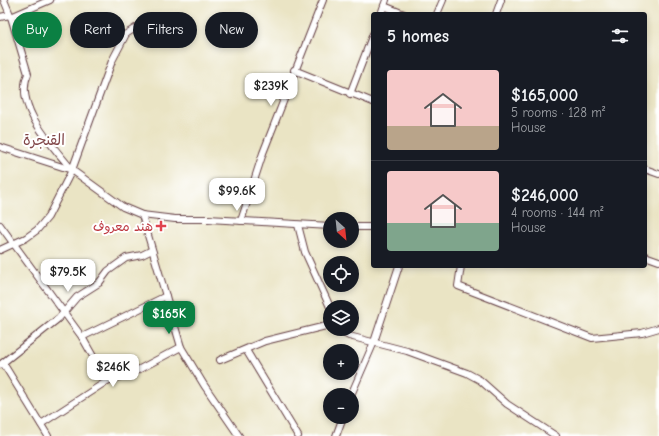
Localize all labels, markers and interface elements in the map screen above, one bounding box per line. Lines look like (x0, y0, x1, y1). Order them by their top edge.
chip: Buy (12, 12, 62, 48)
chip: Rent (70, 12, 125, 48)
chip: Filters (133, 12, 197, 48)
chip: New (205, 12, 258, 48)
icon: filters (609, 25, 631, 47)
text: 5 homes (387, 27, 449, 46)
pin: $239K (243, 73, 299, 107)
text: $239K (254, 78, 288, 93)
icon: home (419, 86, 467, 134)
text: $165,000 (511, 86, 578, 105)
text: 5 rooms · 128 m² (511, 105, 605, 120)
text: House (511, 120, 546, 135)
district label: القنجرة (23, 131, 65, 149)
pin: $99.6K (204, 178, 270, 212)
text: $99.6K (218, 183, 256, 198)
text: $246,000 (511, 186, 578, 205)
icon: home (419, 187, 467, 235)
text: 4 rooms · 144 m² (511, 205, 604, 220)
north arrow (323, 212, 359, 248)
map controls (323, 212, 359, 424)
place label: هند معروف (93, 219, 153, 235)
text: House (511, 220, 546, 235)
marker: هند معروف (156, 221, 166, 231)
button: locate (323, 256, 359, 292)
pin: $79.5K (35, 259, 101, 293)
text: $79.5K (50, 264, 86, 279)
button: layers (323, 300, 359, 336)
pin: $165K (141, 301, 197, 335)
text: $165K (152, 306, 186, 321)
button: + (323, 344, 359, 380)
pin: $246K (85, 354, 141, 388)
text: $246K (96, 359, 130, 374)
button: − (323, 388, 359, 424)

